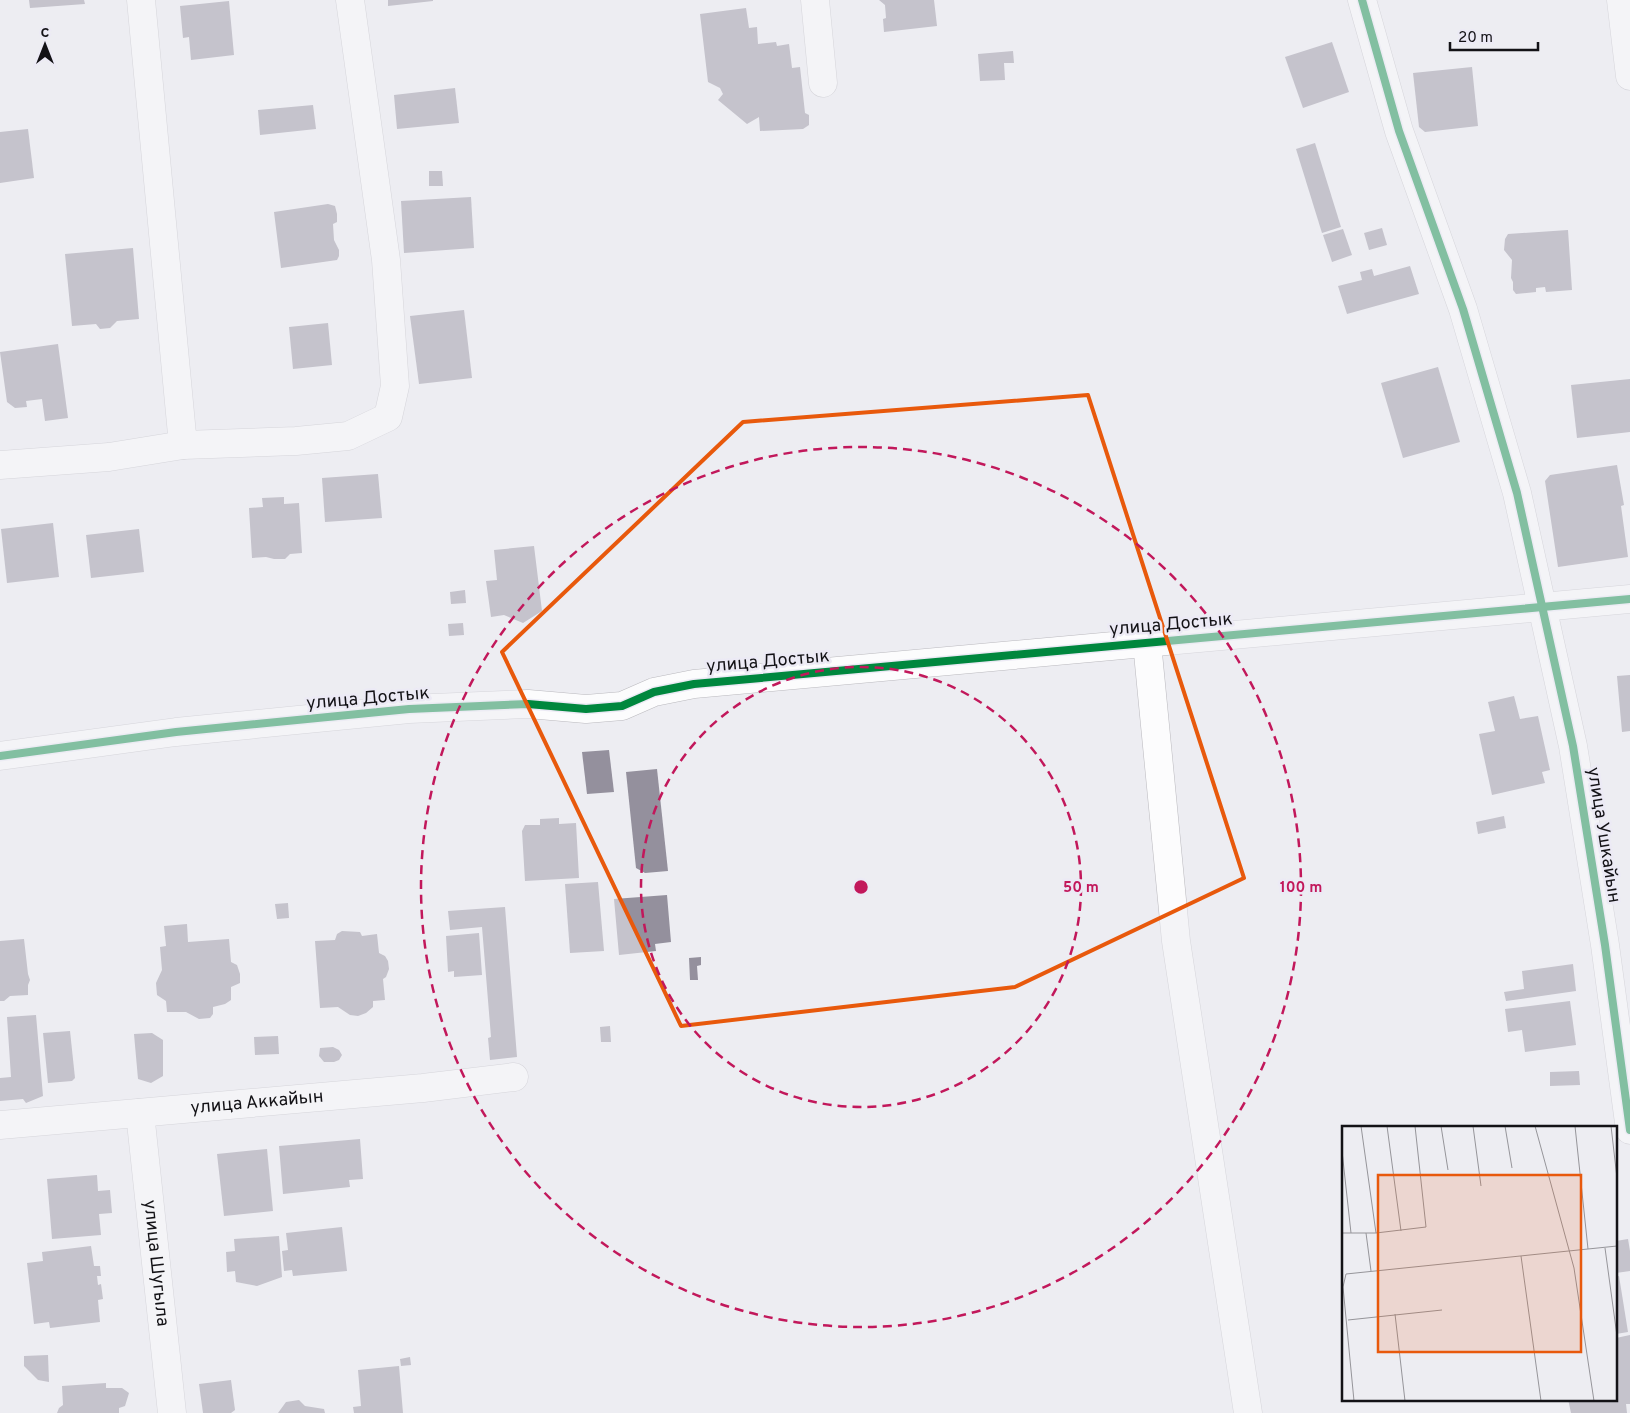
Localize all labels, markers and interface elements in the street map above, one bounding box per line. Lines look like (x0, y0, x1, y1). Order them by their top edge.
north arrow (20, 20, 70, 70)
scale bar (1450, 20, 1538, 52)
text: С (41, 25, 50, 42)
text: 20 m (1458, 29, 1493, 48)
street label: улица Достык (1108, 608, 1234, 642)
street label: улица Достык (705, 645, 831, 679)
street label: улица Достык (305, 682, 431, 716)
street label: улица Ушкайын (1581, 765, 1625, 905)
centre of rings (852, 878, 870, 896)
text: 50 m (1063, 879, 1099, 898)
text: 100 m (1280, 879, 1322, 898)
street label: улица Аккайын (190, 1085, 324, 1120)
inset map (1342, 1126, 1618, 1400)
street label: улица Шугыла (138, 1199, 174, 1328)

